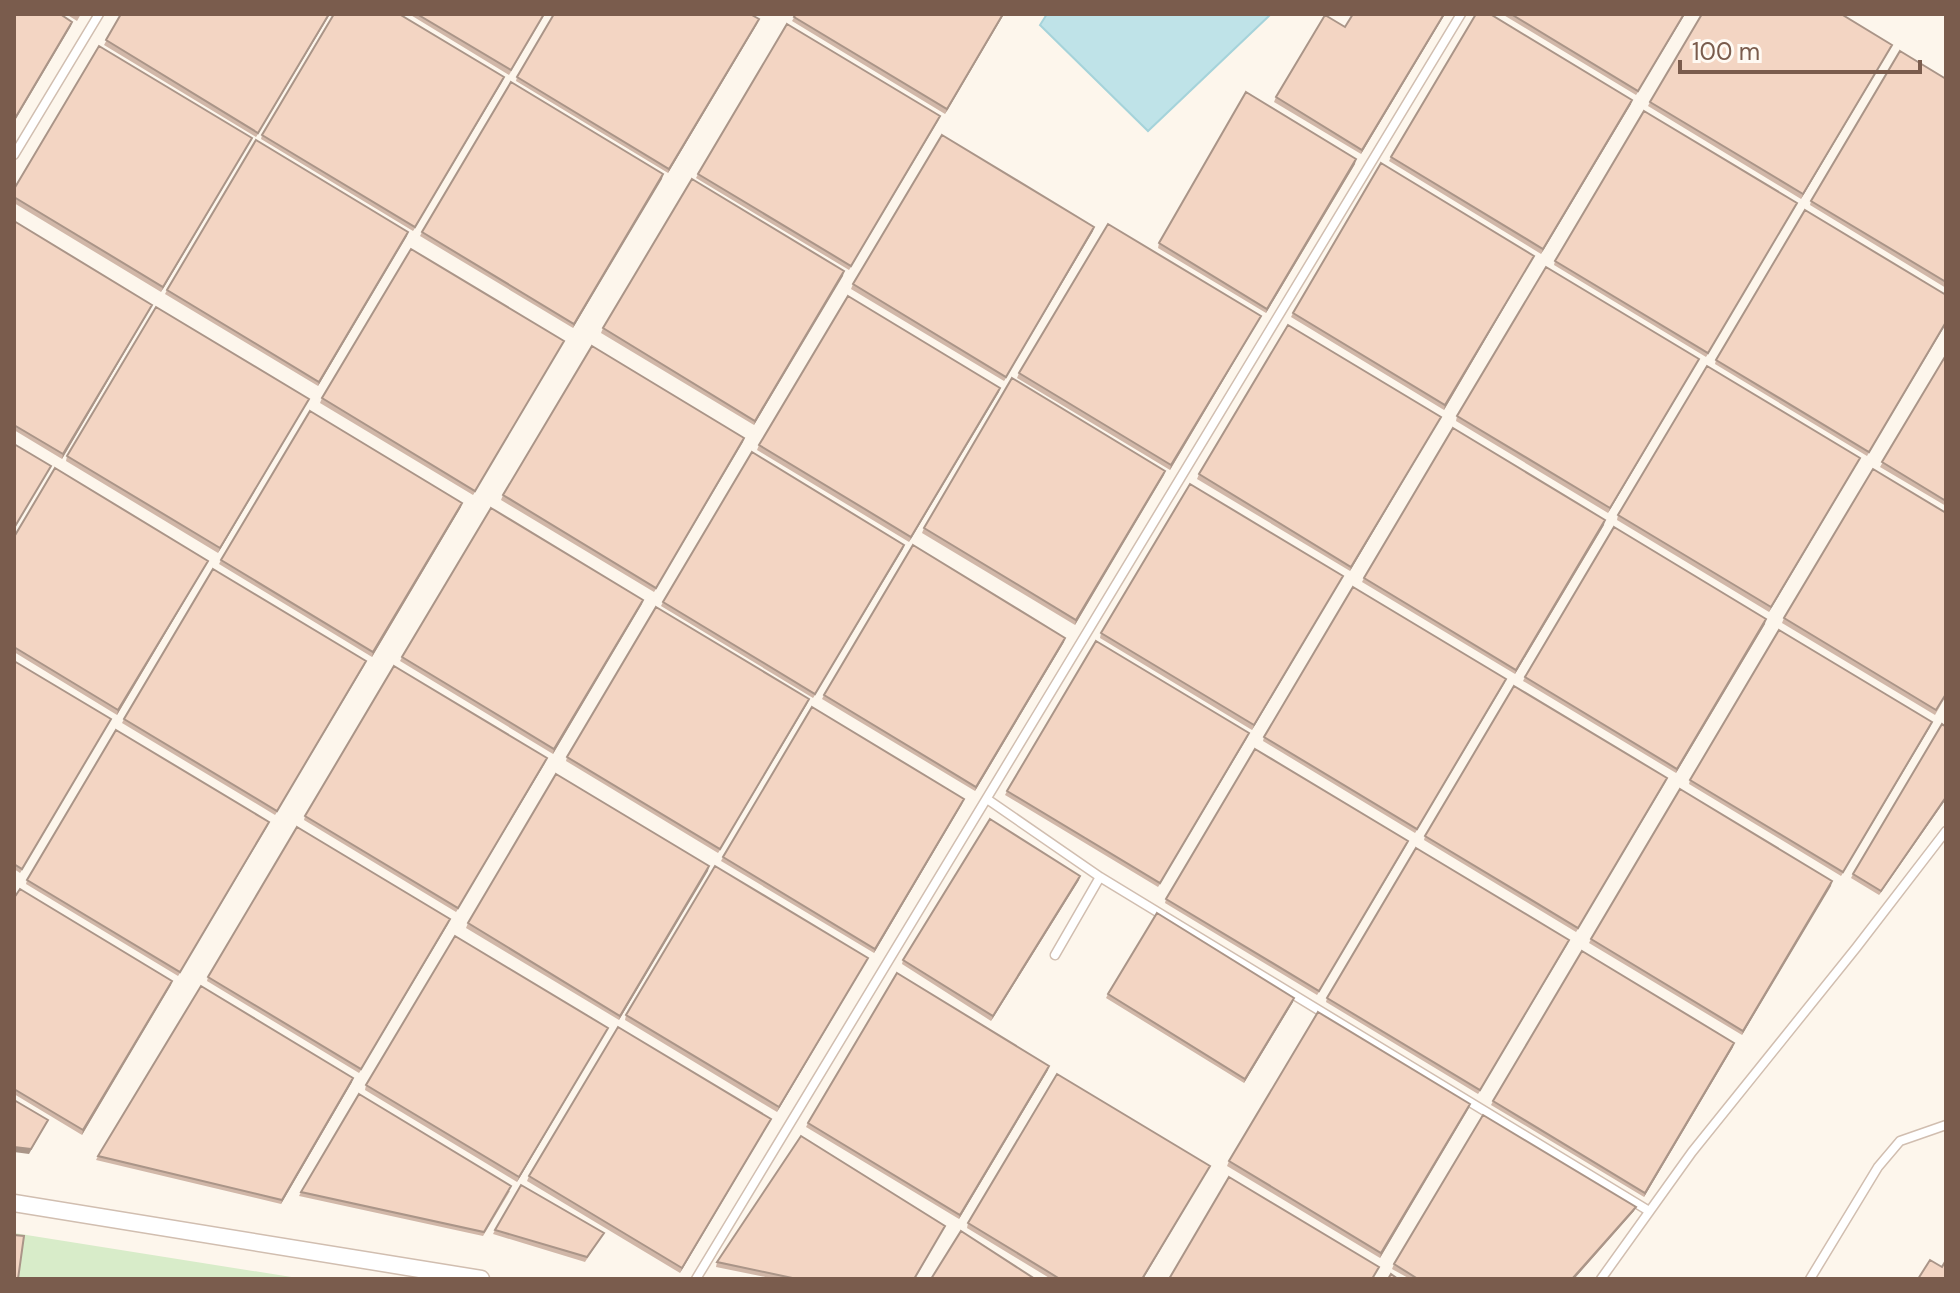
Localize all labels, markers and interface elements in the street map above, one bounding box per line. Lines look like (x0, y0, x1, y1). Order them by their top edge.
scale bar (1680, 24, 1920, 74)
text: 100 m (1692, 36, 1760, 67)

